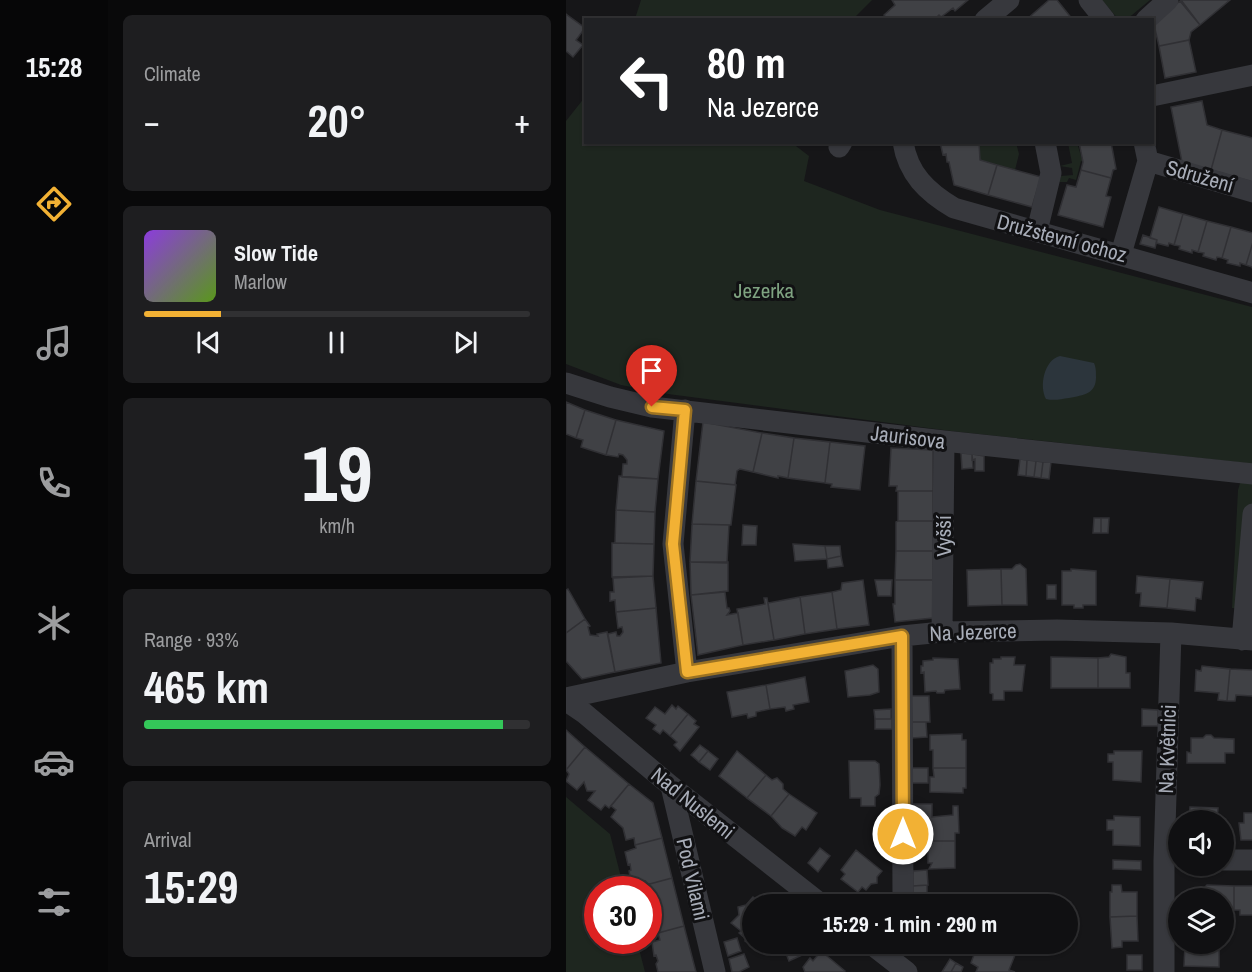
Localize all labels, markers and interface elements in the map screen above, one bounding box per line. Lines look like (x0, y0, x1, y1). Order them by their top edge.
text: 80 m (707, 35, 786, 91)
icon: left (608, 42, 686, 120)
text: 15:28 (26, 49, 82, 85)
text: Climate (144, 60, 201, 87)
text: Na Jezerce (707, 89, 819, 125)
text: 20° (307, 90, 367, 151)
text: − (144, 99, 160, 143)
text: + (514, 99, 530, 143)
street label: Sdružení (1163, 153, 1237, 199)
icon: directions (33, 183, 75, 225)
street label: Družstevní ochoz (994, 207, 1130, 269)
text: Slow Tide (234, 238, 318, 268)
text: Marlow (234, 268, 287, 295)
park label: Jezerka (734, 276, 795, 305)
icon: music (33, 322, 75, 364)
icon: previous (192, 326, 225, 359)
icon: pause (320, 326, 353, 359)
icon: next (449, 326, 482, 359)
pin (626, 345, 677, 407)
icon: arrive (635, 354, 668, 387)
street label: Jaurisova (869, 418, 947, 456)
text: 19 (301, 420, 373, 525)
icon: phone (33, 462, 75, 504)
text: km/h (319, 512, 355, 539)
street label: Vyšší (929, 515, 958, 557)
icon: climate (33, 602, 75, 644)
street label: Na Jezerce (929, 616, 1017, 648)
text: Range · 93% (144, 626, 239, 653)
text: 465 km (144, 656, 269, 717)
street label: Na Květnici (1151, 704, 1183, 794)
icon: car (33, 741, 75, 783)
street label: Nad Nuslemi (645, 760, 741, 846)
position arrow (871, 802, 935, 866)
map controls (1168, 810, 1234, 954)
button: sound (1168, 810, 1234, 876)
text: Arrival (144, 826, 191, 853)
street label: Pod Vilami (669, 835, 717, 923)
text: 15:29 (144, 856, 238, 917)
speed limit sign: 30 (584, 876, 662, 954)
icon: filters (33, 881, 75, 923)
button: layers (1168, 888, 1234, 954)
text: 15:29 · 1 min · 290 m (823, 909, 997, 939)

